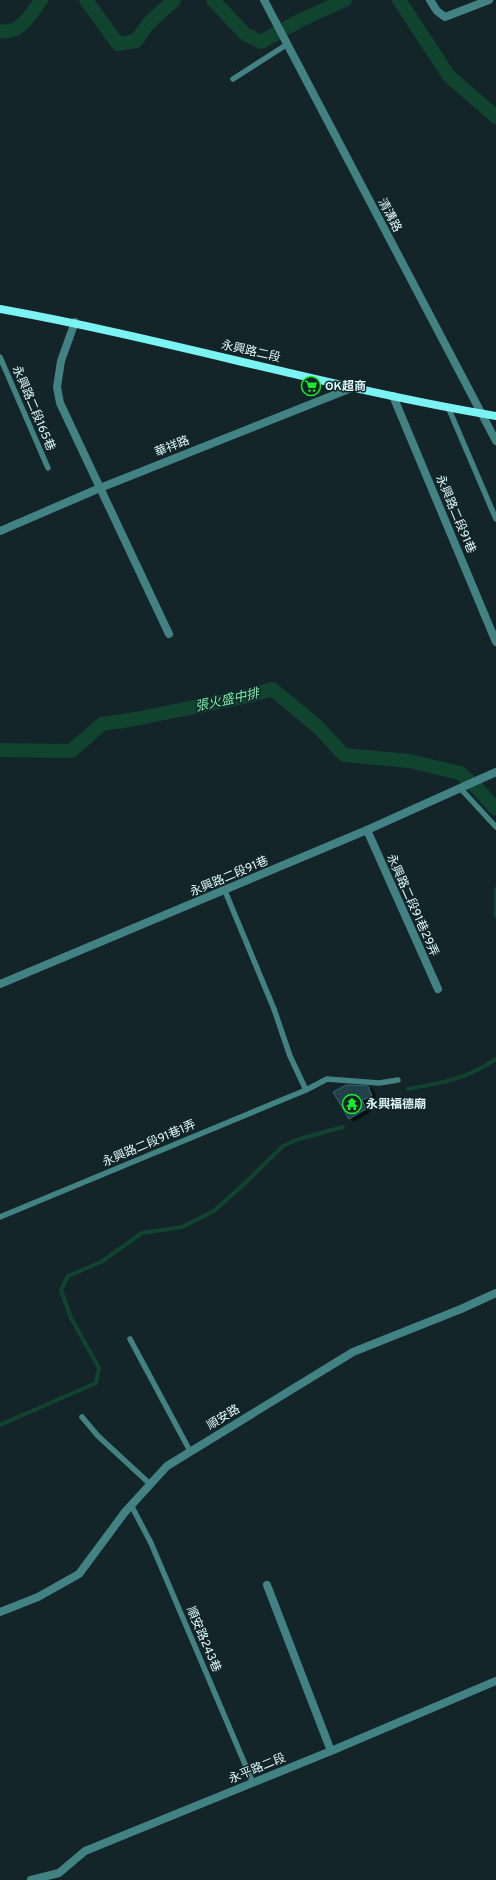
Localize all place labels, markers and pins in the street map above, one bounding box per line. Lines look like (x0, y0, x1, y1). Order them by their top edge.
supermarket icon: OK超商 (300, 375, 322, 397)
place label: OK超商 (325, 379, 366, 395)
temple icon: 永興福德廟 (341, 1093, 363, 1115)
place label: 永興福德廟 (366, 1097, 426, 1113)

